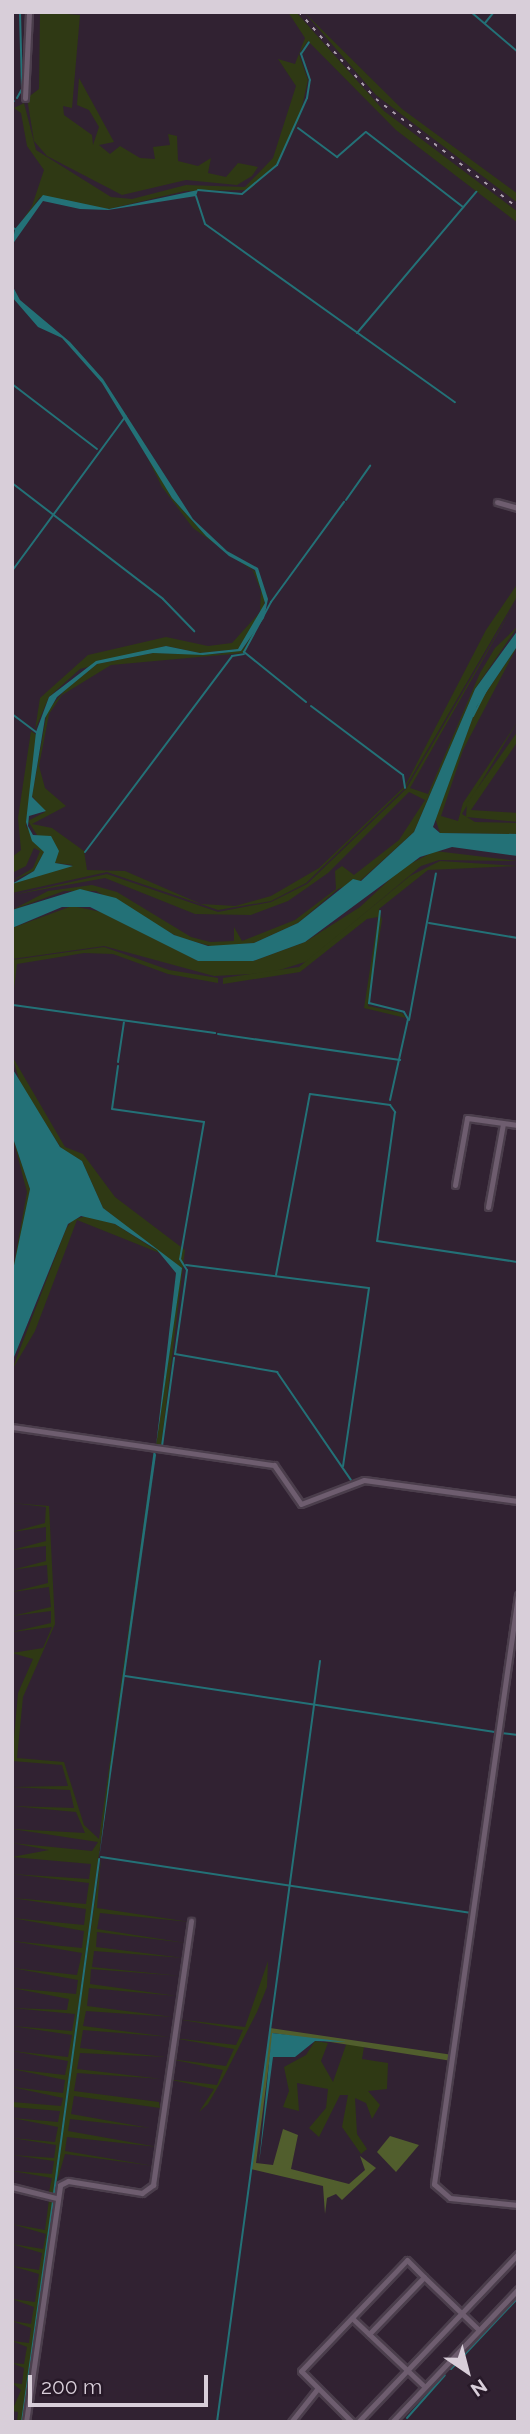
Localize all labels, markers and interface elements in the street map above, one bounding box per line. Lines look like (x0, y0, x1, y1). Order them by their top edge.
north arrow (432, 2336, 502, 2406)
scale bar (32, 2360, 212, 2404)
text: 200 m (41, 2374, 102, 2399)
text: N (467, 2375, 491, 2401)

